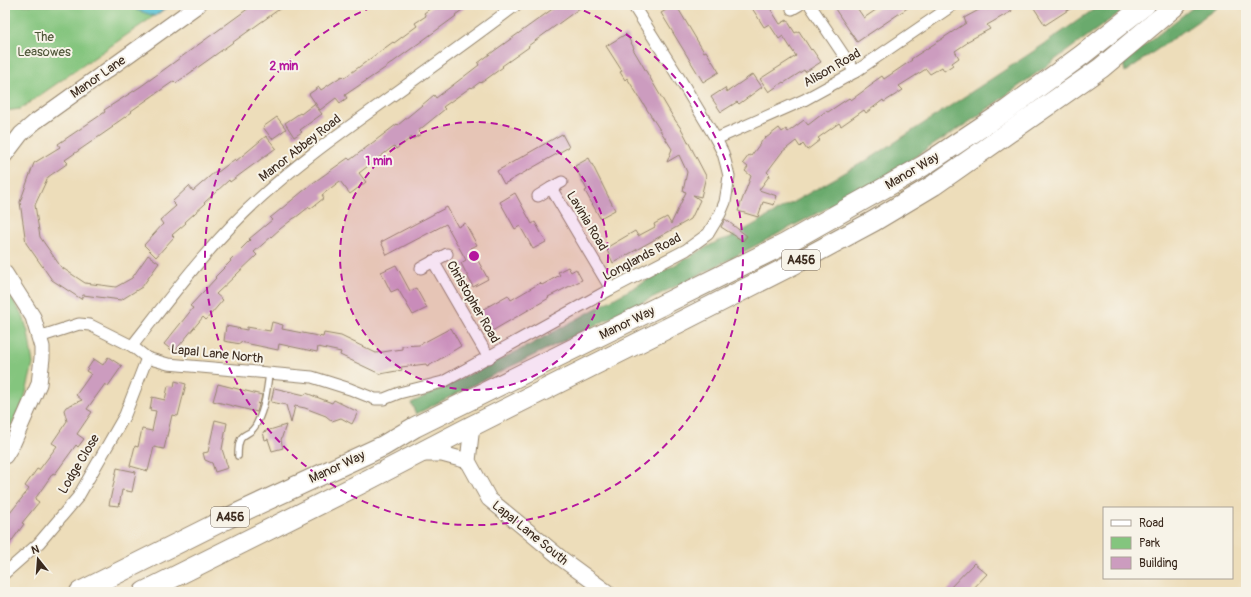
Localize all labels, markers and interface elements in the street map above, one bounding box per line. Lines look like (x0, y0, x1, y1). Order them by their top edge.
park label: The Leasowes (17, 29, 71, 60)
street label: Alison Road (800, 45, 864, 91)
street label: Manor Lane (67, 52, 129, 102)
text: 2 min (270, 59, 299, 74)
street label: Manor Abbey Road (256, 111, 344, 185)
street label: Manor Way (882, 149, 942, 193)
text: 1 min (366, 154, 393, 169)
street label: Lavinia Road (563, 188, 611, 254)
street label: Longlands Road (600, 230, 684, 284)
centre of rings (467, 249, 481, 263)
road number: A456 (782, 250, 820, 270)
street label: Christopher Road (443, 258, 503, 346)
street label: Manor Way (597, 303, 658, 343)
street label: Lapal Lane North (170, 341, 264, 367)
street label: Lodge Close (55, 431, 103, 497)
street label: Manor Way (307, 447, 368, 487)
street label: Lapal Lane South (489, 497, 571, 569)
road number: A456 (211, 507, 249, 527)
legend (1103, 507, 1233, 579)
text: Road (1139, 516, 1164, 531)
text: Park (1139, 536, 1160, 551)
north arrow (18, 539, 58, 579)
text: N (30, 542, 41, 557)
text: Building (1139, 556, 1178, 571)

